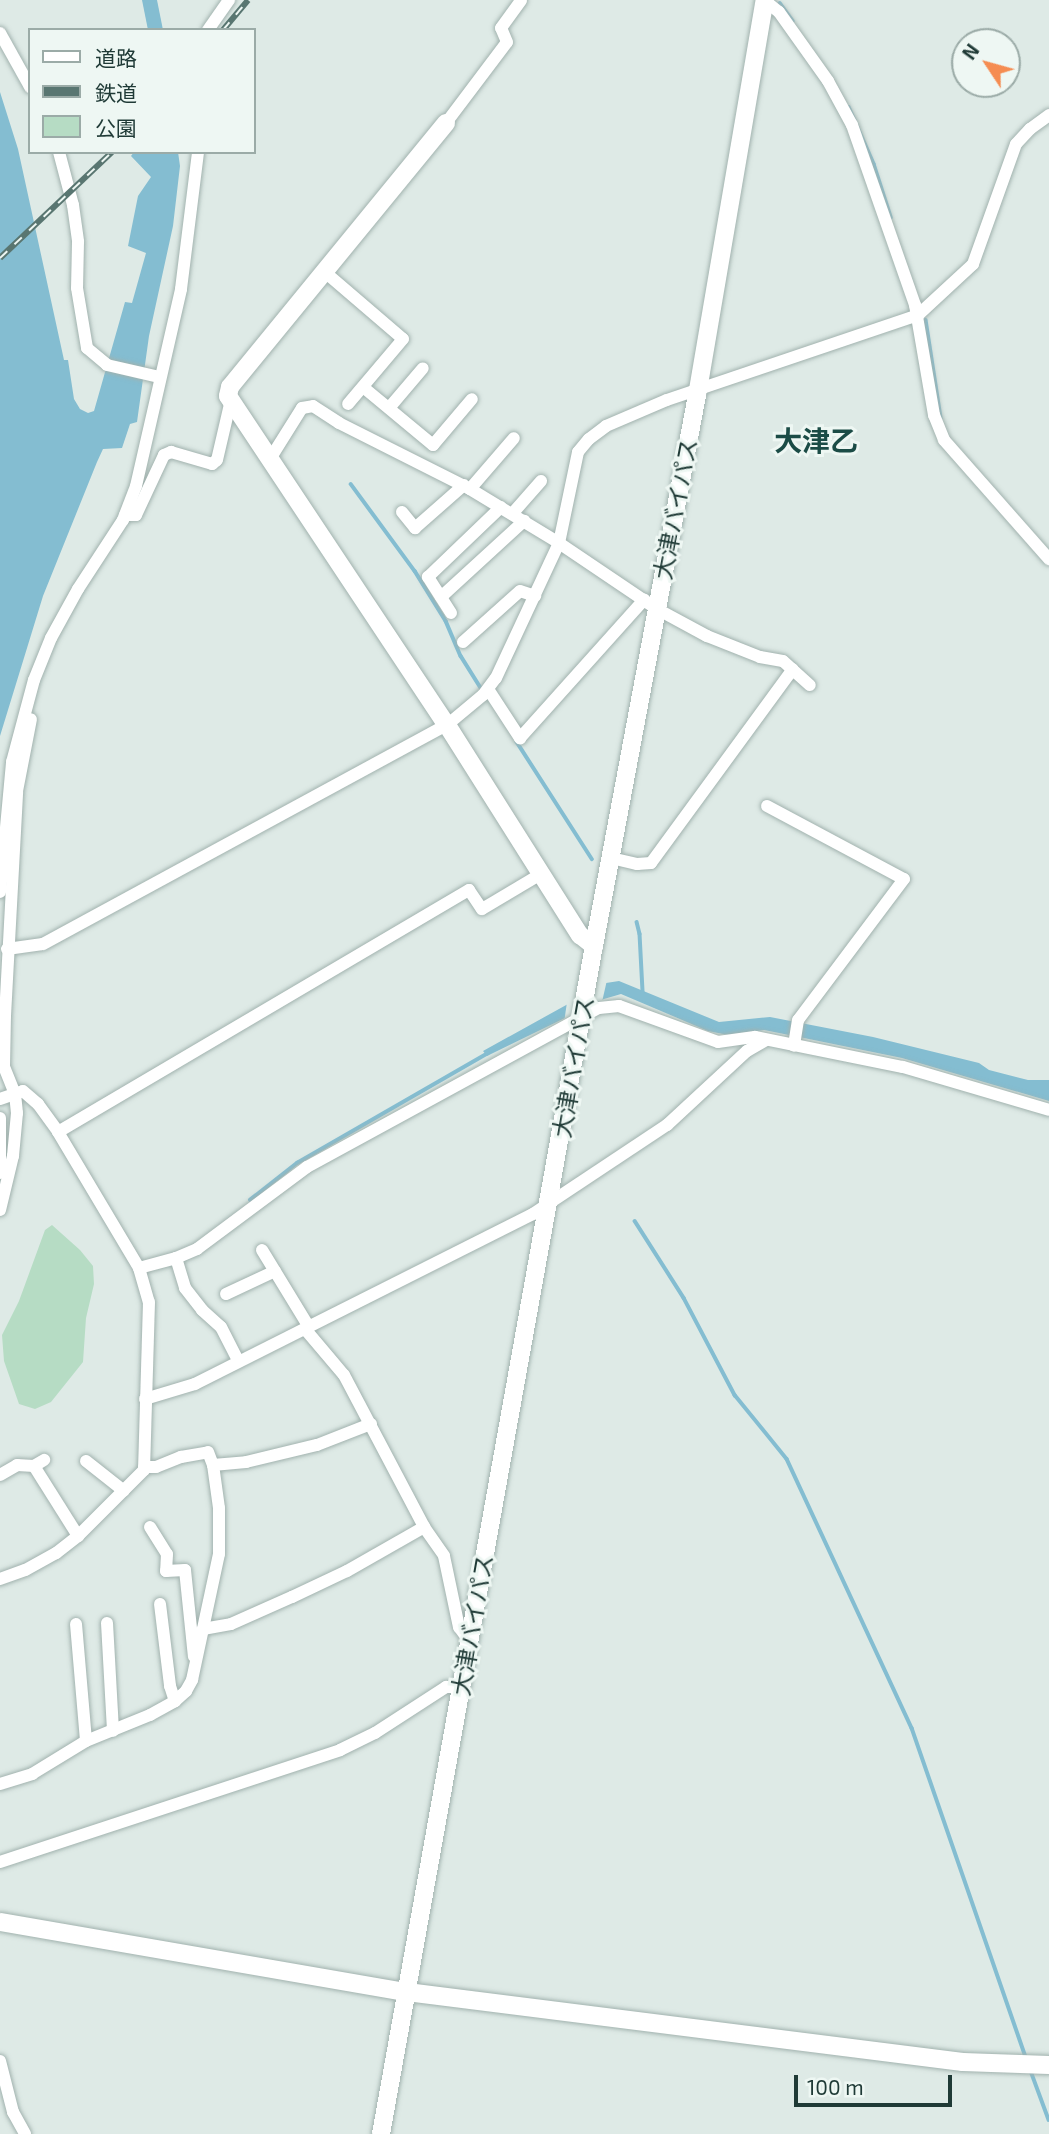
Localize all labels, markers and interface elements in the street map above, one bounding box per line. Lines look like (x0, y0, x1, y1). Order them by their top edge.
legend (28, 28, 256, 154)
north arrow (951, 28, 1021, 98)
text: N (957, 39, 984, 64)
text: 道路 (95, 45, 137, 70)
text: 鉄道 (95, 80, 137, 105)
text: 公園 (95, 115, 137, 140)
district label: 大津乙 (774, 423, 858, 457)
street label: 大津バイパス (647, 436, 703, 582)
street label: 大津バイパス (546, 994, 600, 1140)
street label: 大津バイパス (445, 1552, 499, 1698)
scale bar (797, 2060, 954, 2104)
text: 100 m (807, 2074, 864, 2099)

